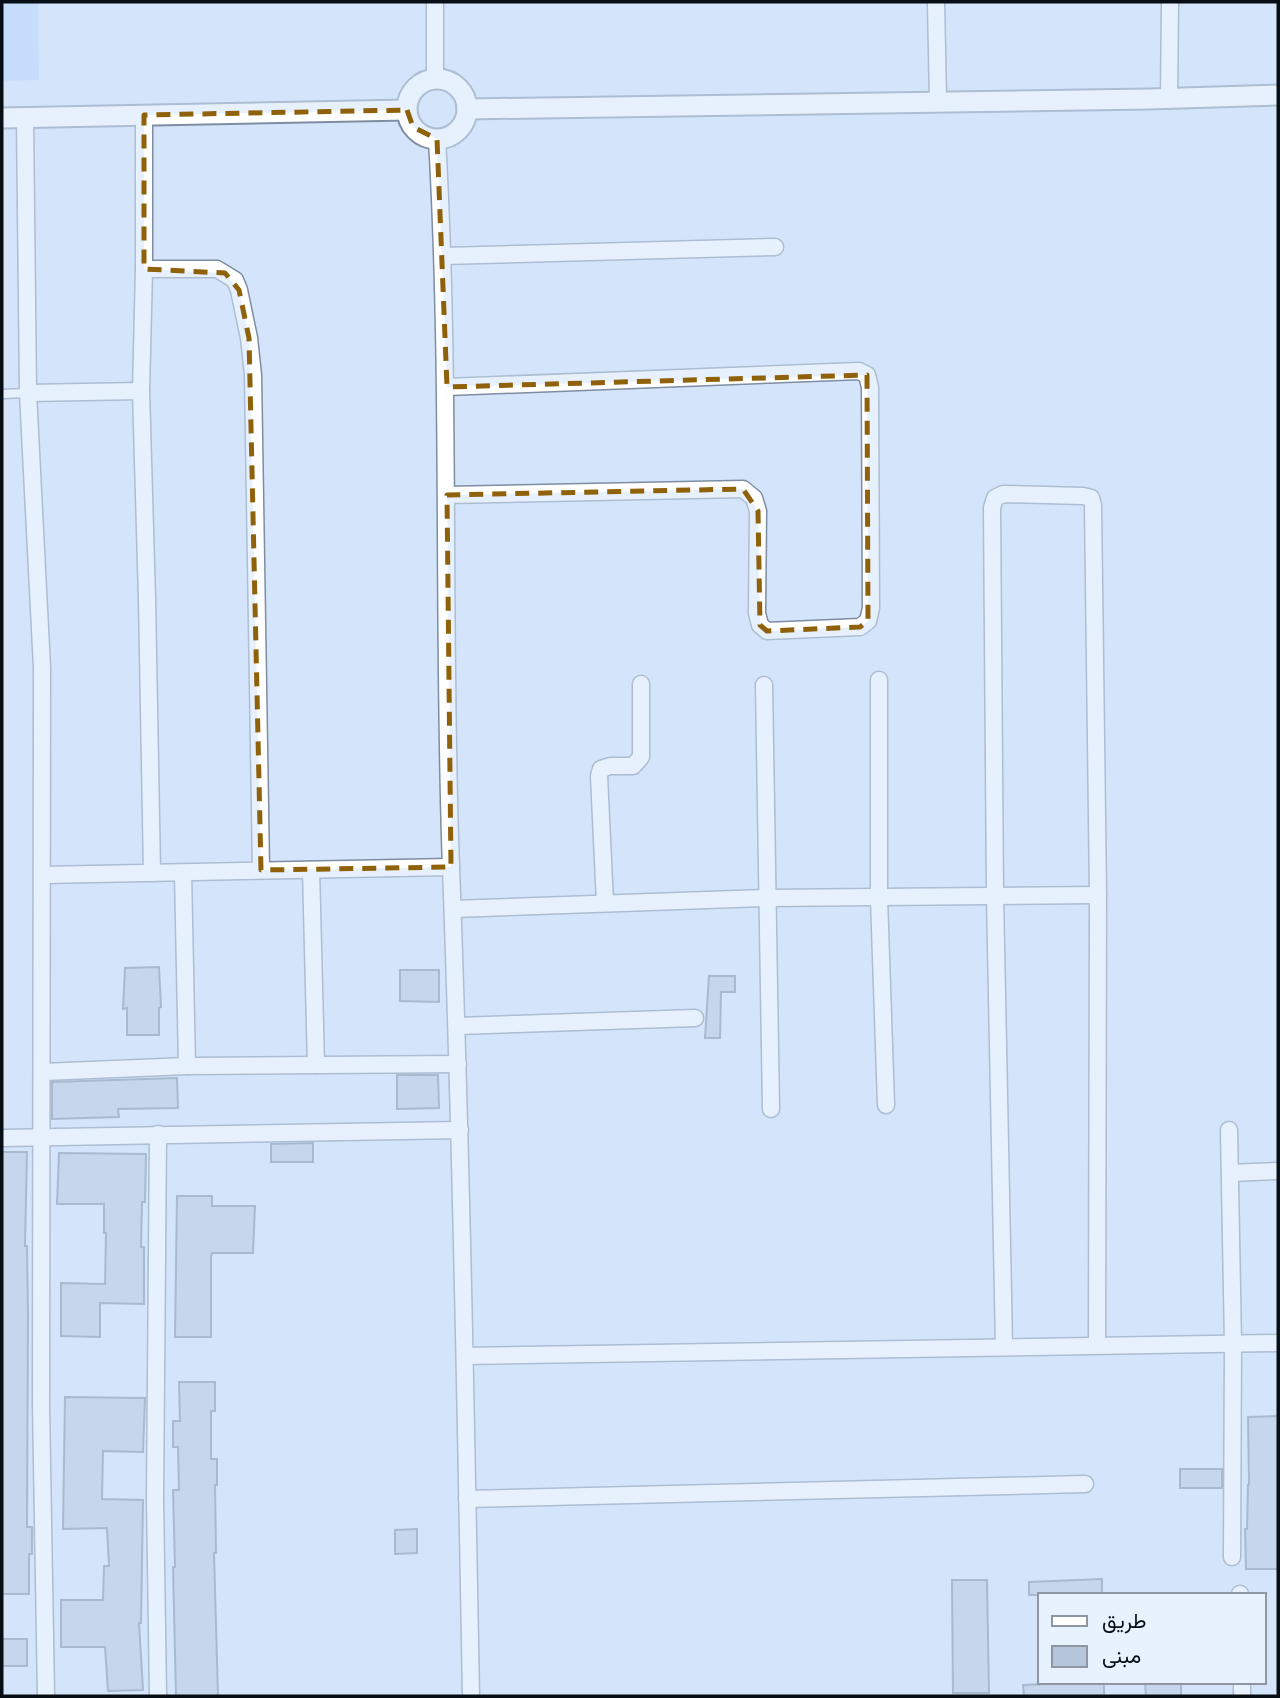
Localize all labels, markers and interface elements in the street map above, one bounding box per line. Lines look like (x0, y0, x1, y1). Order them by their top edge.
legend (1038, 1593, 1266, 1684)
text: طريق (1102, 1608, 1147, 1634)
text: مبنى (1102, 1643, 1141, 1668)

